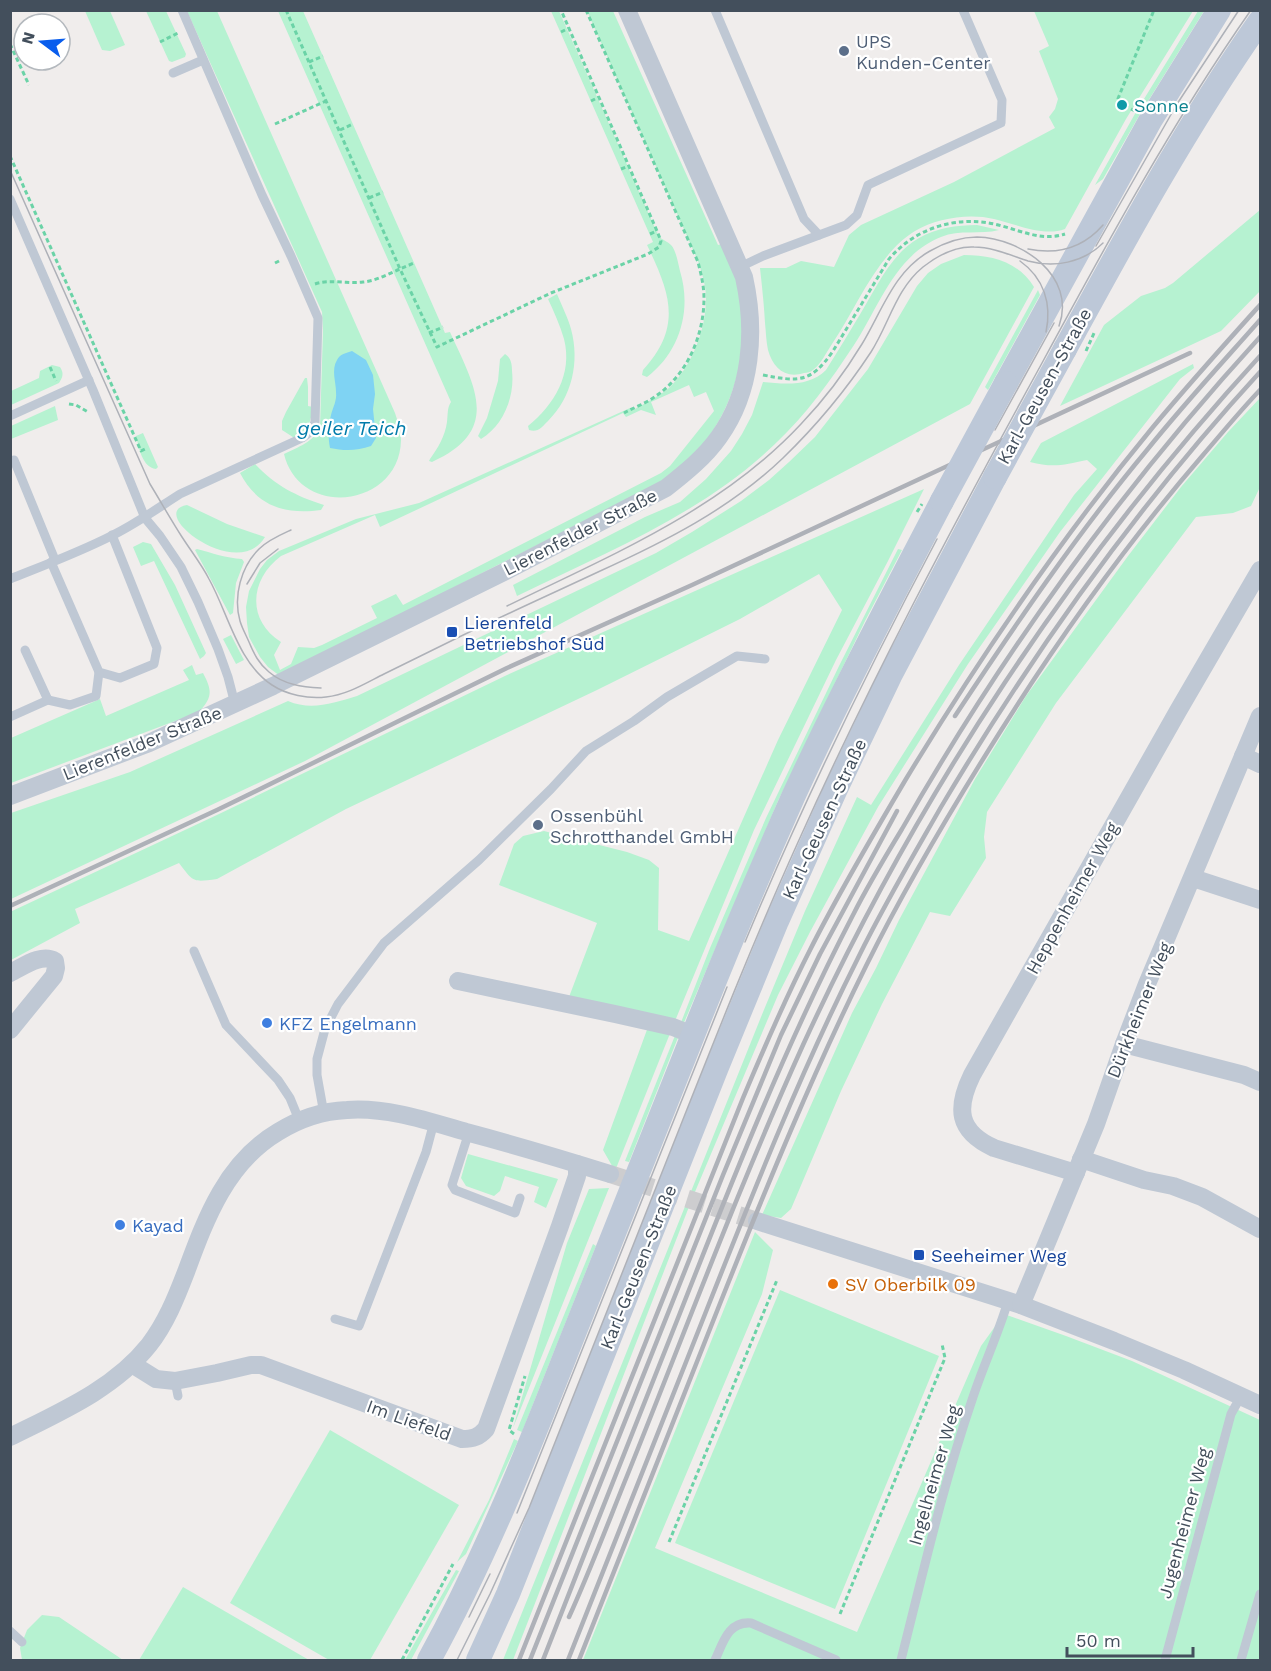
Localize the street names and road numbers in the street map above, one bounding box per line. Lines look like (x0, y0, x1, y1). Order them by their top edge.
street label: Karl-Geusen-Straße (992, 304, 1096, 468)
street label: Lierenfelder Straße (500, 484, 660, 580)
street label: Lierenfelder Straße (59, 701, 225, 785)
street label: Karl-Geusen-Straße (777, 735, 871, 903)
street label: Heppenheimer Weg (1021, 818, 1123, 978)
street label: Dürkheimer Weg (1102, 939, 1176, 1081)
street label: Karl-Geusen-Straße (595, 1182, 681, 1352)
street label: Im Liefeld (364, 1395, 454, 1445)
street label: Ingelheimer Weg (904, 1402, 964, 1548)
street label: Jugenheimer Weg (1154, 1445, 1214, 1601)

